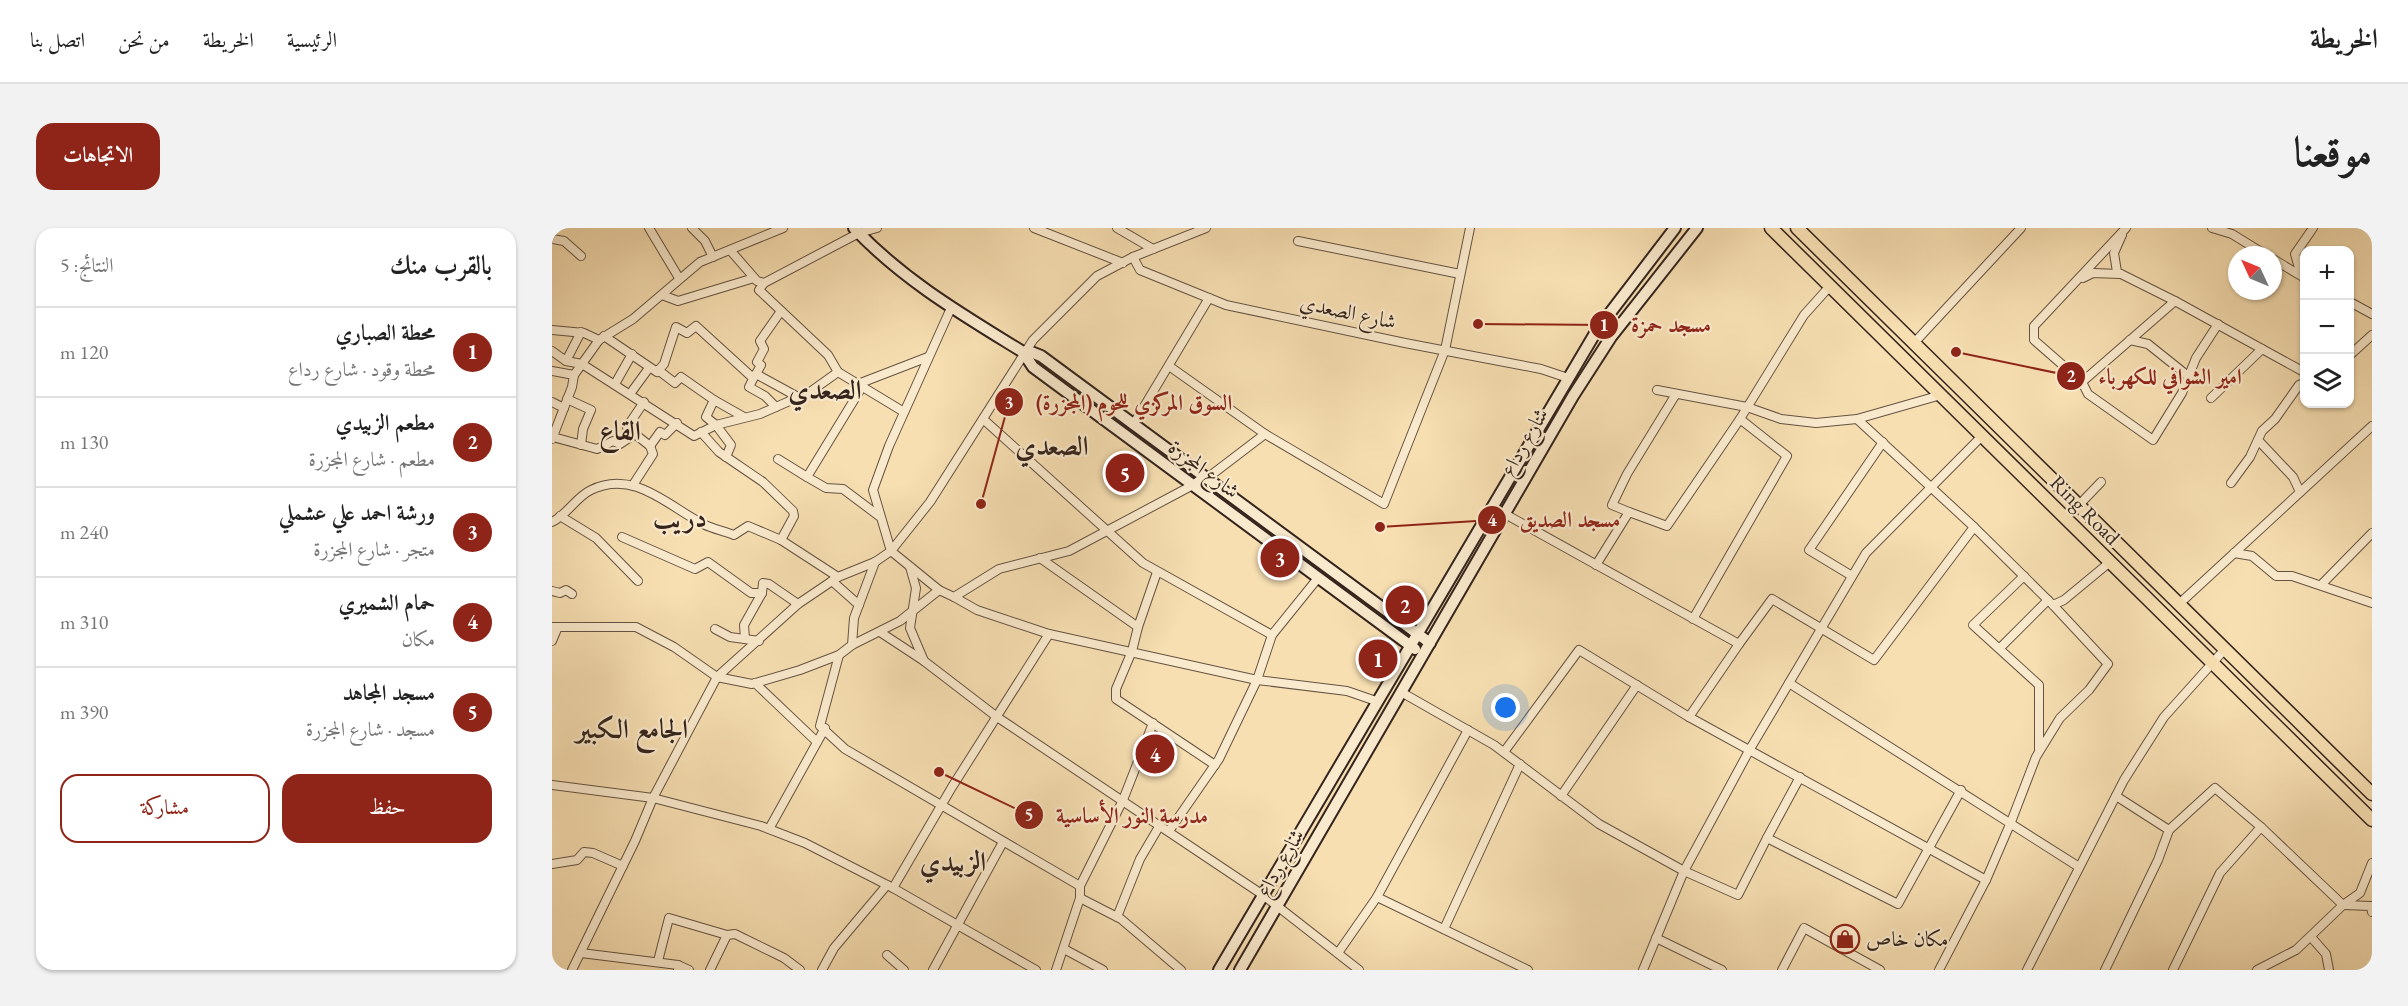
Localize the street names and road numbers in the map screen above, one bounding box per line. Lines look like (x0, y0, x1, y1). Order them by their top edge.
street label: شارع الصعدي (1296, 288, 1399, 340)
street label: شارع رداع (1493, 403, 1558, 483)
street label: شارع المجزرة (1160, 433, 1245, 508)
street label: Ring Road (2045, 469, 2126, 551)
street label: شارع رداع (1249, 824, 1314, 904)

